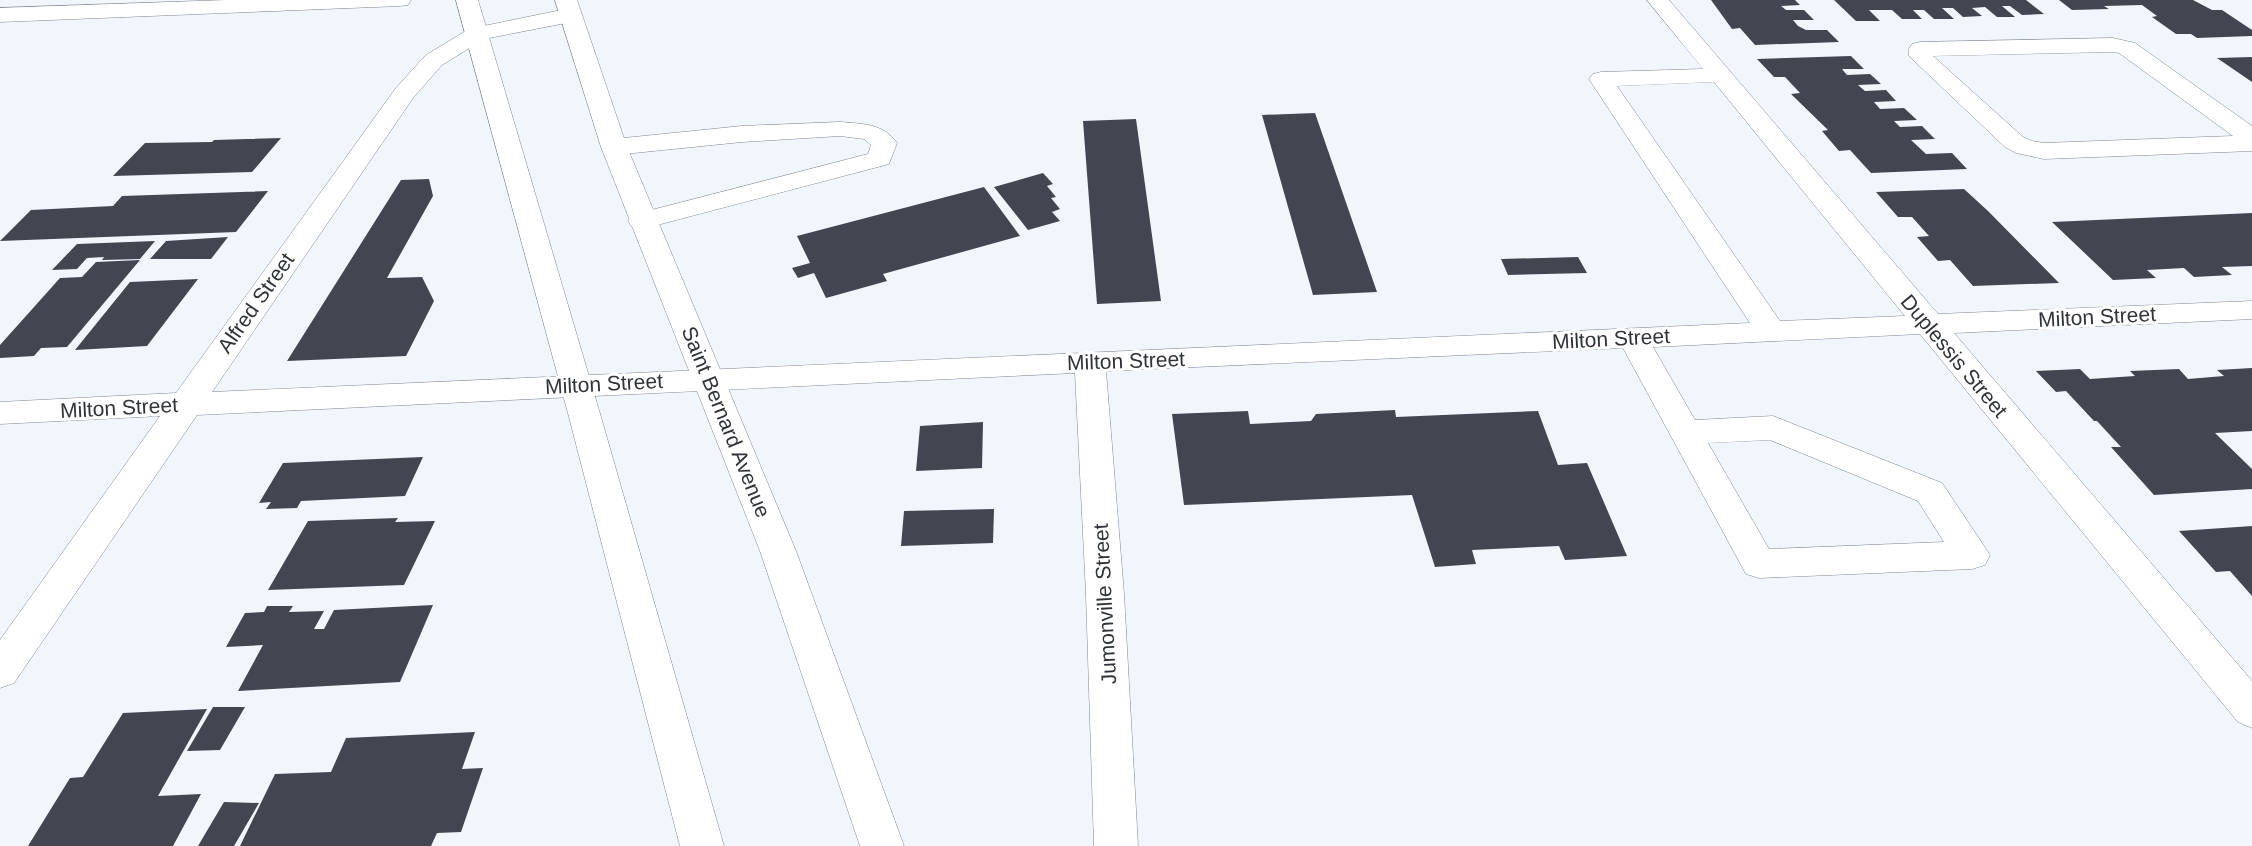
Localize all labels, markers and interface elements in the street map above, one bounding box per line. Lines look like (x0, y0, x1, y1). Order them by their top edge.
street label: Alfred Street (213, 248, 299, 357)
street label: Duplessis Street (1896, 290, 2012, 422)
street label: Milton Street (2038, 302, 2157, 331)
street label: Saint Bernard Avenue (678, 323, 775, 521)
street label: Milton Street (1552, 324, 1671, 353)
street label: Milton Street (1067, 347, 1185, 374)
street label: Milton Street (545, 369, 664, 398)
street label: Milton Street (60, 393, 179, 422)
street label: Jumonville Street (1089, 523, 1120, 685)

